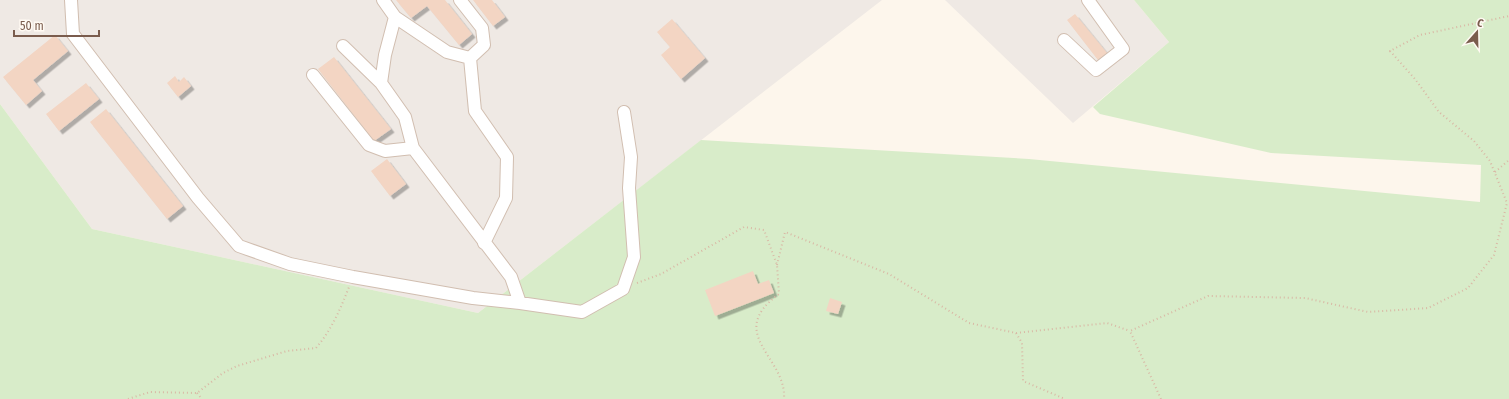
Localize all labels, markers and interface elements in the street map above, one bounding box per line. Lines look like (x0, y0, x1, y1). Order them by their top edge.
scale bar (14, 12, 99, 38)
north arrow (1457, 12, 1497, 52)
text: С (1475, 16, 1485, 30)
text: 50 m (20, 19, 44, 33)

